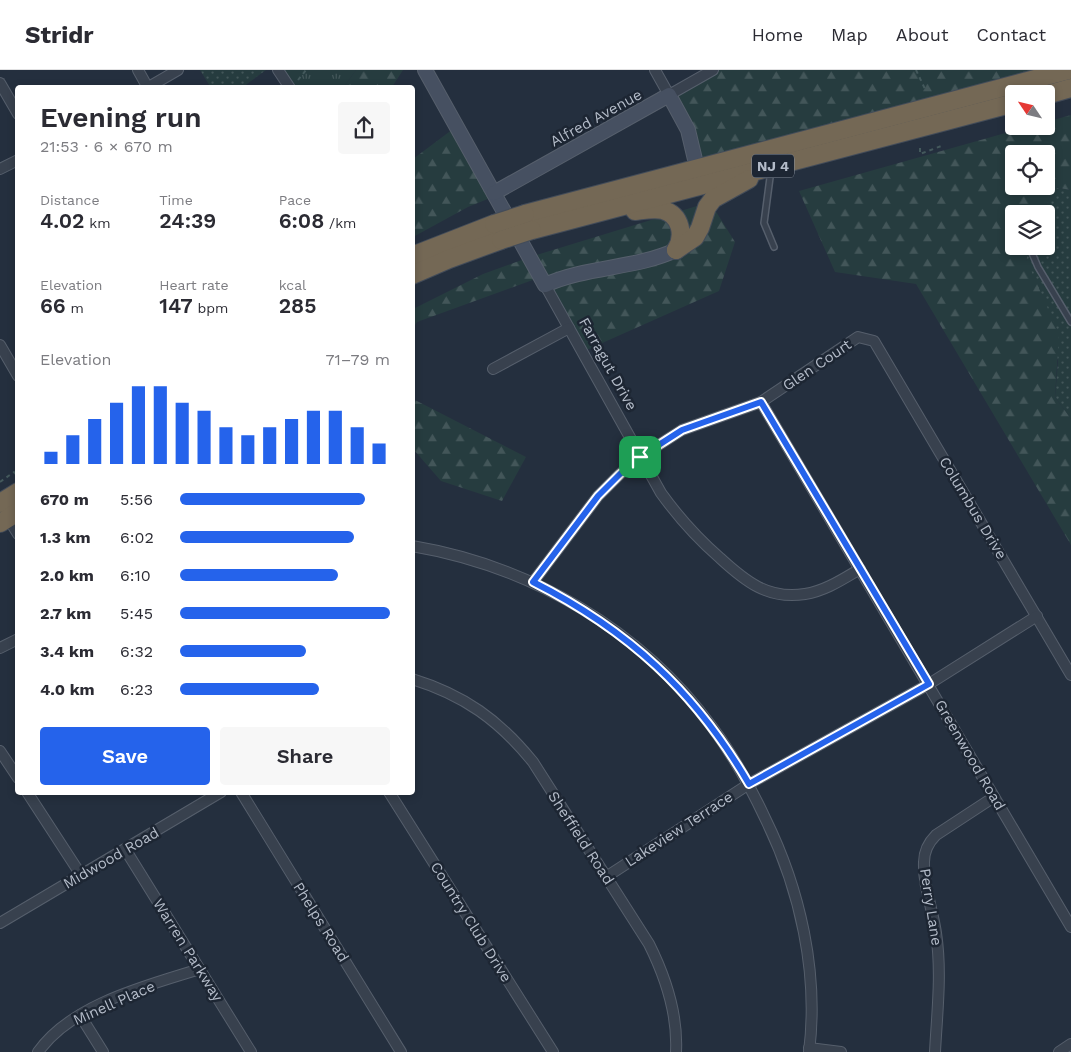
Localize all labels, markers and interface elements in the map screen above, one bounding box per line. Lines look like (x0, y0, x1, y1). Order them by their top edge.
text: Stridr (25, 21, 94, 49)
text: Home (752, 24, 803, 45)
text: Map (831, 24, 868, 45)
text: About (896, 24, 948, 45)
text: Contact (976, 24, 1046, 45)
street label: Alfred Avenue (547, 85, 645, 151)
north arrow (1005, 85, 1055, 135)
map controls (1005, 85, 1055, 255)
text: Evening run (40, 101, 201, 134)
button: share (338, 102, 390, 154)
text: 21:53 · 6 × 670 m (40, 137, 173, 156)
button: locate (1005, 145, 1055, 195)
road number: NJ 4 (752, 154, 794, 178)
text: Distance (40, 192, 100, 208)
text: Time (159, 192, 193, 208)
text: Pace (279, 192, 311, 208)
button: layers (1005, 205, 1055, 255)
text: 4.02 (40, 208, 85, 233)
text: 24:39 (159, 208, 216, 233)
text: 6:08 (279, 208, 324, 233)
text: km (85, 215, 111, 231)
text: /km (324, 215, 356, 231)
text: Elevation (40, 277, 103, 293)
text: Heart rate (159, 277, 229, 293)
text: kcal (279, 277, 306, 293)
text: 66 (40, 293, 66, 318)
text: 147 (159, 293, 193, 318)
text: 285 (279, 293, 316, 318)
text: m (66, 300, 84, 316)
text: bpm (193, 300, 228, 316)
street label: Farragut Drive (575, 314, 641, 414)
street label: Glen Court (779, 335, 855, 395)
text: Elevation (40, 350, 111, 369)
text: 71–79 m (326, 350, 390, 369)
pin (619, 436, 661, 478)
icon: arrive (626, 443, 654, 471)
street label: Columbus Drive (935, 453, 1011, 563)
text: 670 m (40, 490, 89, 509)
text: 5:56 (120, 490, 153, 509)
text: 1.3 km (40, 528, 91, 547)
text: 6:02 (120, 528, 154, 547)
text: 2.0 km (40, 566, 94, 585)
text: 6:10 (120, 566, 151, 585)
text: 2.7 km (40, 604, 91, 623)
text: 5:45 (120, 604, 153, 623)
text: 3.4 km (40, 642, 94, 661)
text: 6:32 (120, 642, 153, 661)
text: 4.0 km (40, 680, 95, 699)
text: 6:23 (120, 680, 153, 699)
street label: Greenwood Road (931, 697, 1009, 813)
button: Save (40, 727, 210, 785)
button: Share (220, 727, 390, 785)
street label: Lakeview Terrace (622, 787, 736, 871)
street label: Sheffield Road (544, 788, 618, 888)
street label: Midwood Road (60, 823, 162, 893)
street label: Country Club Drive (427, 858, 515, 986)
street label: Perry Lane (916, 867, 946, 947)
street label: Phelps Road (289, 879, 353, 965)
street label: Warren Parkway (149, 895, 227, 1005)
street label: Minell Place (70, 977, 158, 1029)

